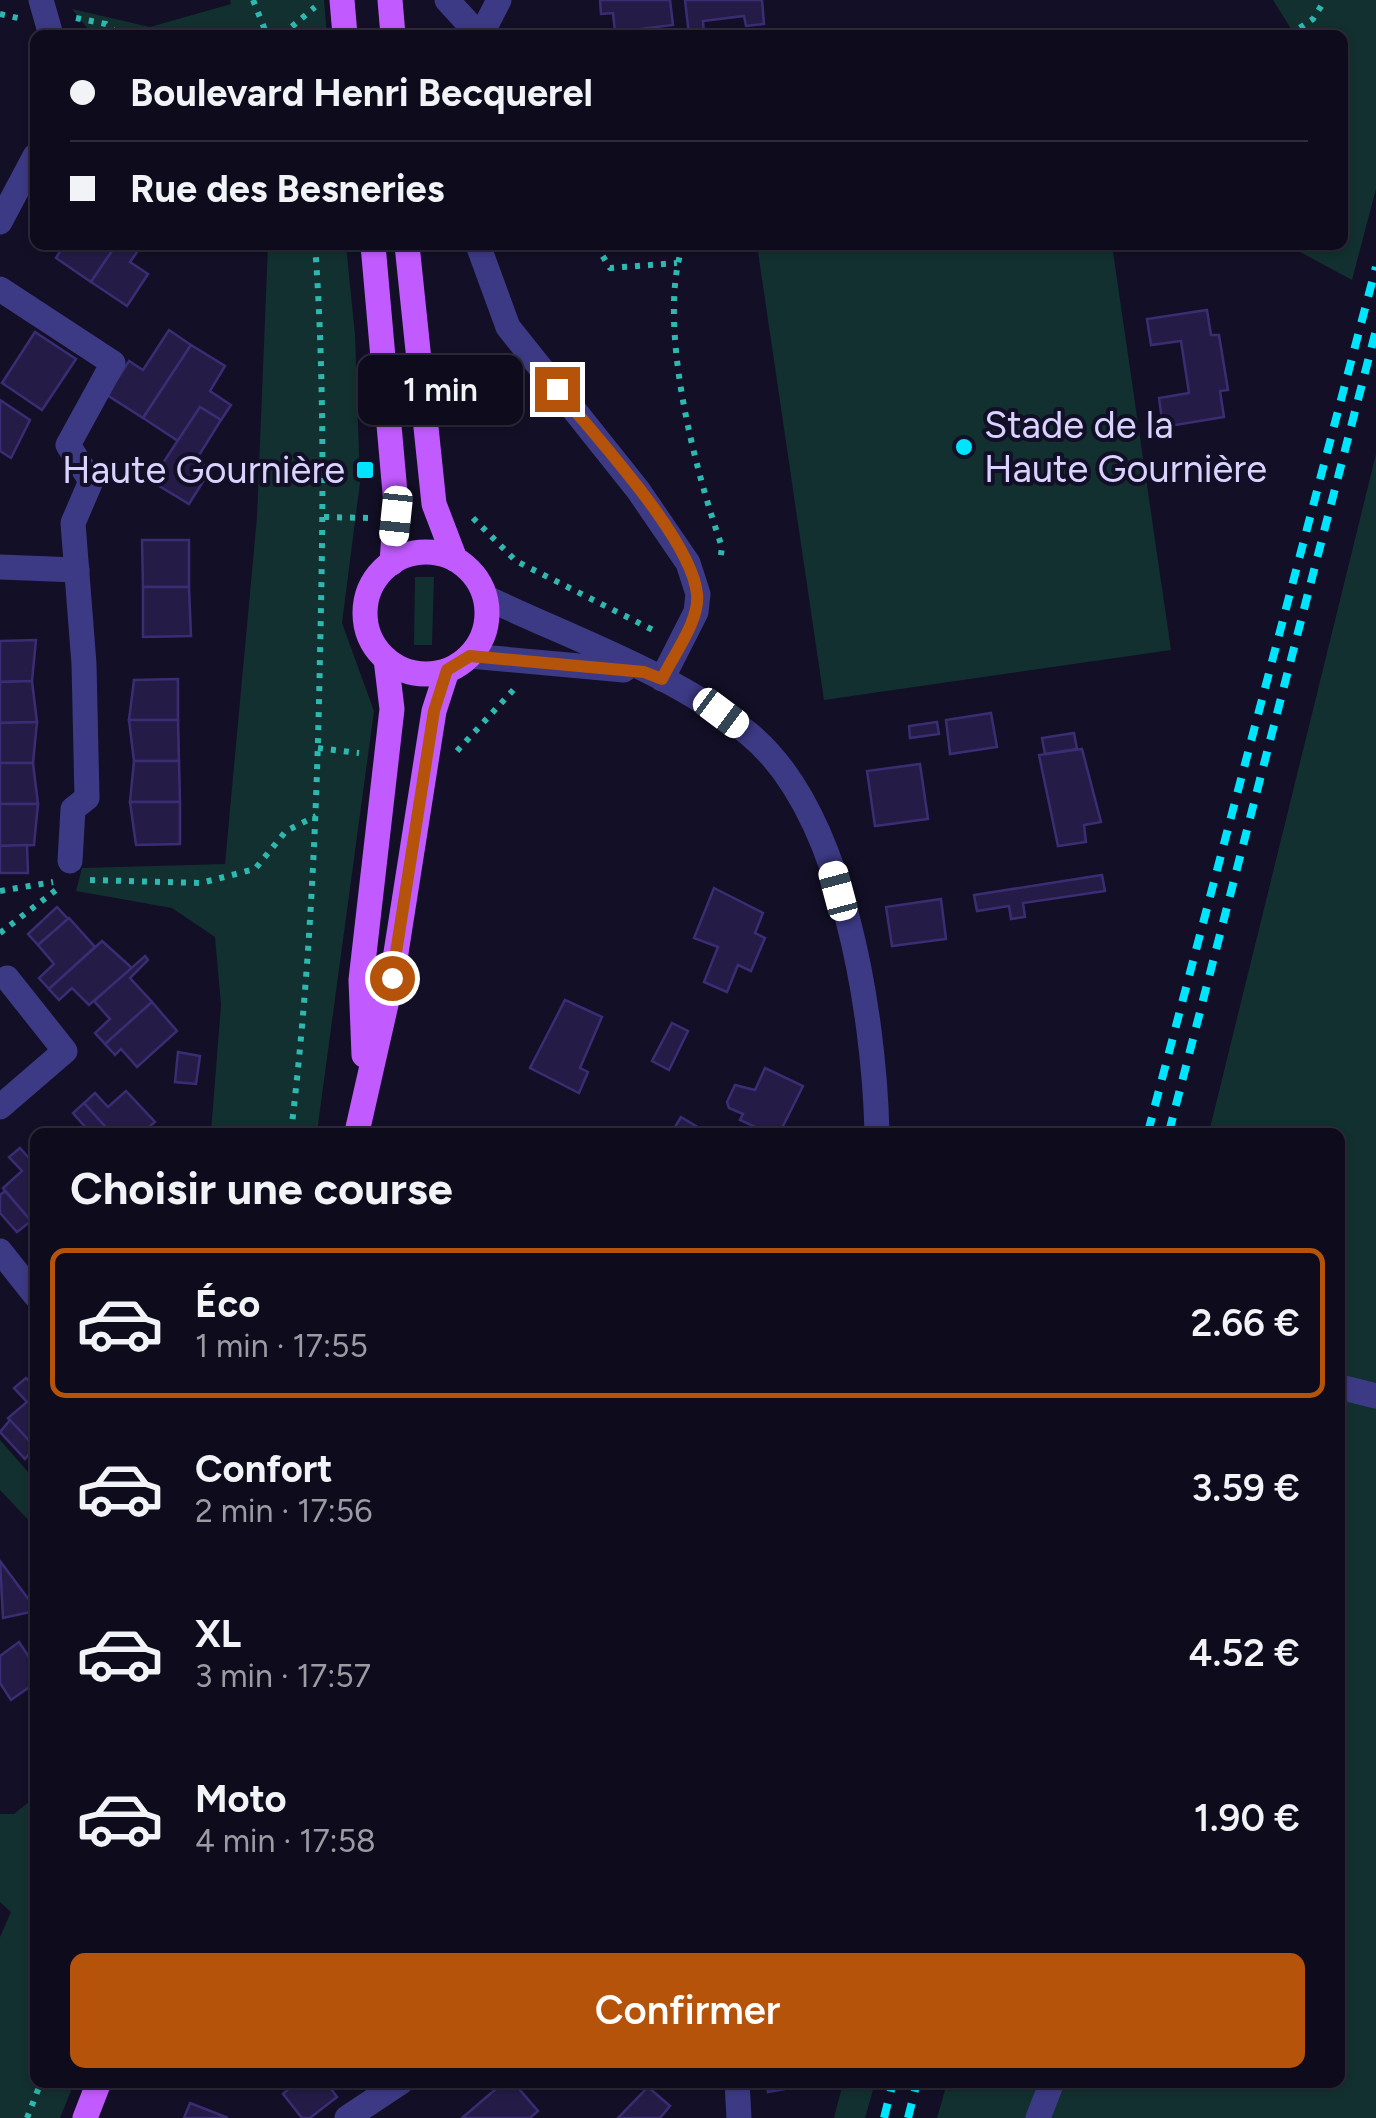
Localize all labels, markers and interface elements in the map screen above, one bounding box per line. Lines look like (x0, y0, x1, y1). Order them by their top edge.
text: Boulevard Henri Becquerel (130, 70, 593, 116)
text: Rue des Besneries (130, 166, 444, 212)
callout: 1 min (357, 354, 522, 424)
route end (535, 367, 580, 412)
text: 1 min (403, 371, 478, 409)
place label: Stade de la Haute Gournière (984, 402, 1267, 492)
marker: Stade de la Haute Gournière (953, 436, 975, 458)
place label: Haute Gournière (62, 447, 345, 493)
marker: Haute Gournière (354, 459, 376, 481)
car (378, 485, 414, 547)
car (688, 683, 754, 743)
car (816, 858, 860, 924)
route start (370, 956, 415, 1001)
text: Choisir une course (70, 1161, 453, 1215)
icon: car (75, 1278, 165, 1368)
text: Éco (195, 1281, 260, 1327)
text: 2.66 € (1191, 1300, 1300, 1346)
text: 1 min · 17:55 (195, 1327, 368, 1365)
icon: car (75, 1443, 165, 1533)
text: Confort (195, 1446, 332, 1492)
text: 3.59 € (1191, 1465, 1300, 1511)
text: 2 min · 17:56 (195, 1492, 372, 1530)
icon: car (75, 1608, 165, 1698)
text: XL (195, 1611, 241, 1657)
text: 4.52 € (1189, 1630, 1300, 1676)
text: 3 min · 17:57 (195, 1657, 371, 1695)
icon: car (75, 1773, 165, 1863)
text: Moto (195, 1776, 287, 1822)
text: 1.90 € (1194, 1795, 1300, 1841)
text: 4 min · 17:58 (195, 1822, 376, 1860)
button: Confirmer (70, 1953, 1305, 2068)

